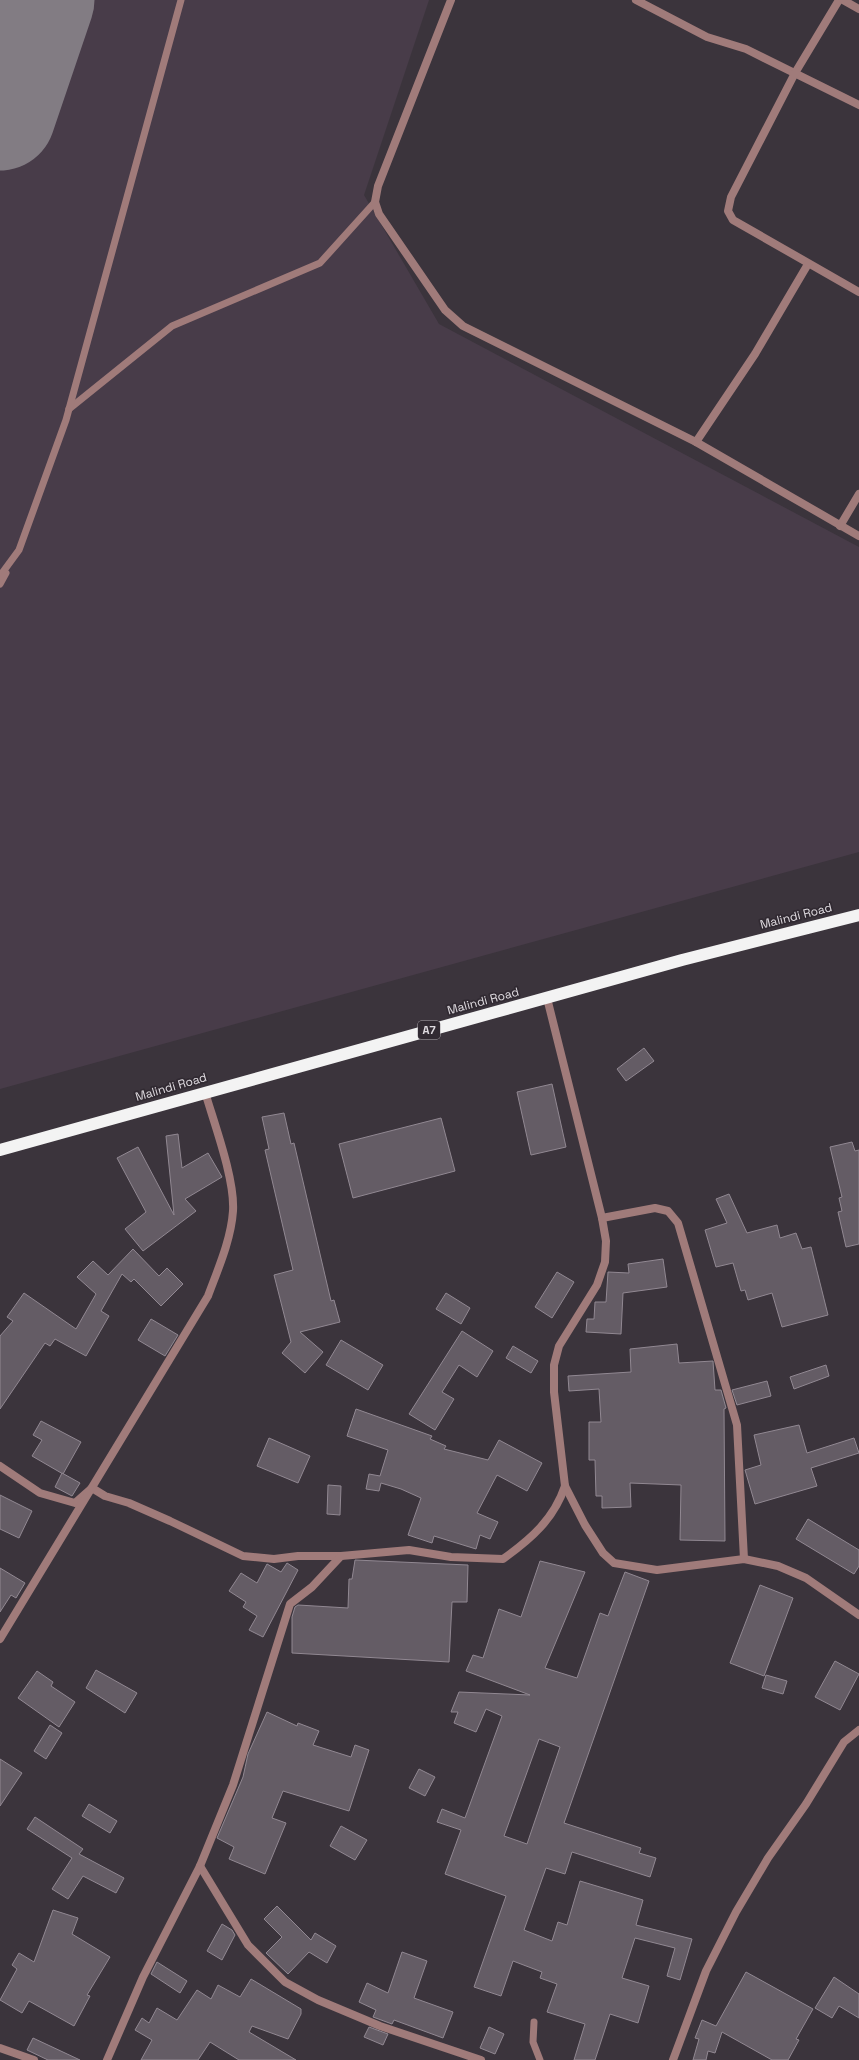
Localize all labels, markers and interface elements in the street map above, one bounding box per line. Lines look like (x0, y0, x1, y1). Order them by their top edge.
street label: Malindi Road (758, 899, 834, 933)
street label: Malindi Road (445, 984, 521, 1018)
road number: A7 (418, 1021, 440, 1039)
street label: Malindi Road (133, 1069, 209, 1105)

